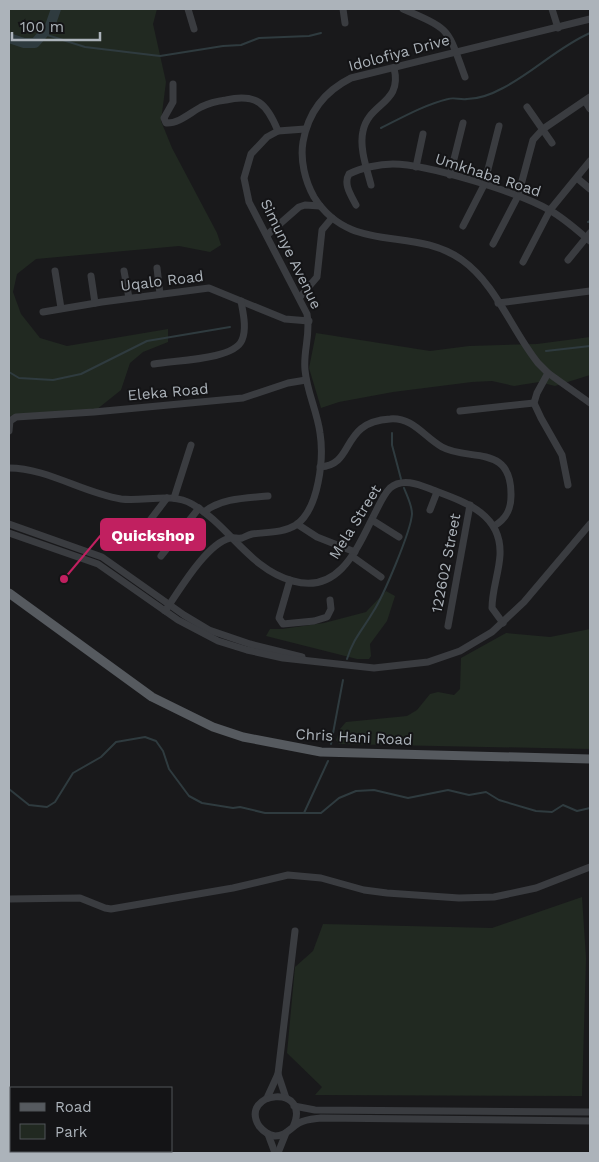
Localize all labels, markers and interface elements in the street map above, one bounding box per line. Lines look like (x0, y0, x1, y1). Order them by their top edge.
scale bar (12, 10, 100, 42)
text: 100 m (20, 18, 64, 36)
street label: Idolofiya Drive (346, 31, 452, 75)
street label: Umkhaba Road (433, 149, 543, 201)
street label: Simunye Avenue (257, 196, 325, 312)
street label: Uqalo Road (119, 267, 205, 295)
street label: Eleka Road (127, 380, 209, 404)
street label: Mela Street (325, 481, 385, 563)
street label: 122602 Street (428, 511, 465, 614)
callout: Quickshop (101, 519, 205, 550)
text: Quickshop (111, 526, 195, 545)
street label: Chris Hani Road (295, 725, 413, 749)
legend (10, 1087, 172, 1152)
text: Road (55, 1098, 92, 1116)
text: Park (55, 1123, 88, 1141)

